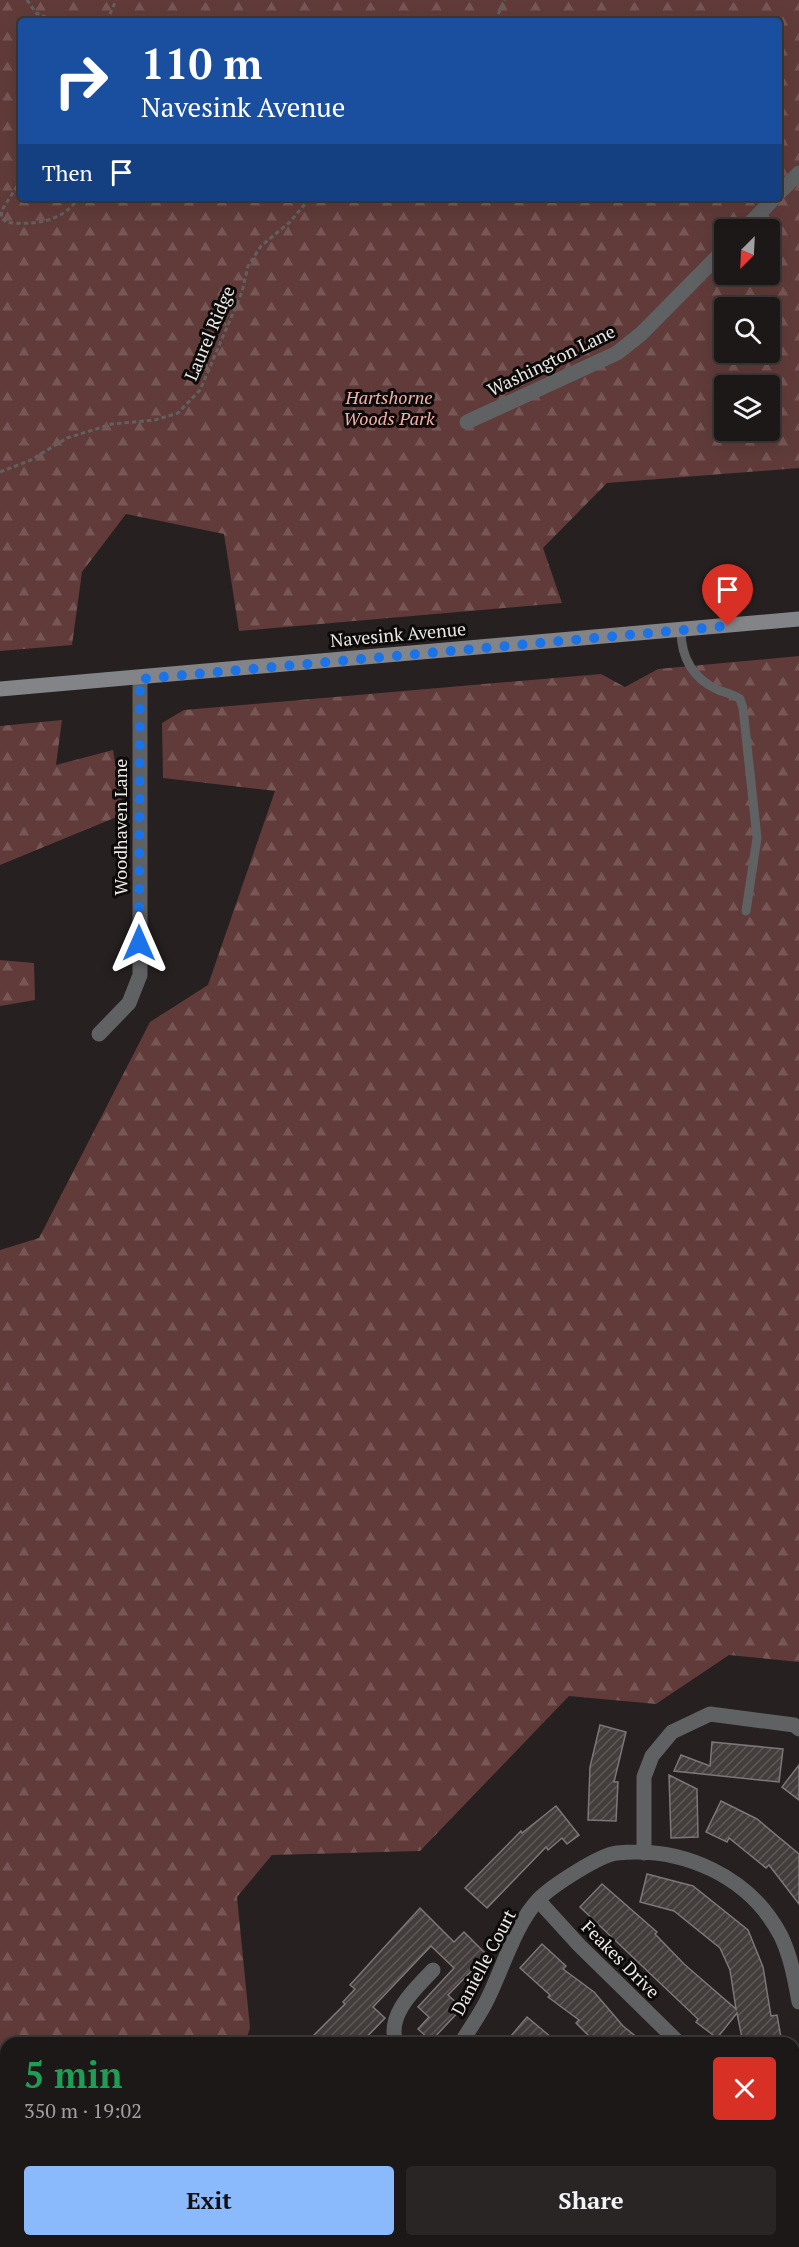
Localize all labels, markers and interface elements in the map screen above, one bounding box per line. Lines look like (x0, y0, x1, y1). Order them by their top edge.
text: 110 m (141, 35, 262, 91)
icon: right (42, 42, 120, 120)
text: Navesink Avenue (141, 89, 345, 125)
icon: arrive (105, 156, 138, 189)
text: Then (42, 158, 93, 187)
north arrow (714, 219, 780, 285)
map controls (714, 219, 780, 441)
street label: Laurel Ridge (178, 282, 240, 384)
button: search (714, 297, 780, 363)
street label: Washington Lane (483, 319, 619, 401)
button: layers (714, 375, 780, 441)
park label: Hartshorne Woods Park (343, 385, 435, 430)
pin (702, 564, 753, 626)
icon: arrive (711, 573, 744, 606)
street label: Navesink Avenue (329, 616, 467, 652)
street label: Woodhaven Lane (108, 759, 132, 895)
position arrow (107, 911, 171, 975)
street label: Danielle Court (445, 1905, 521, 2019)
street label: Feakes Drive (577, 1915, 665, 2003)
text: 5 min (24, 2051, 122, 2098)
button: close (713, 2057, 776, 2120)
text: 350 m · 19:02 (24, 2097, 142, 2124)
button: Exit (24, 2166, 394, 2235)
button: Share (406, 2166, 776, 2235)

